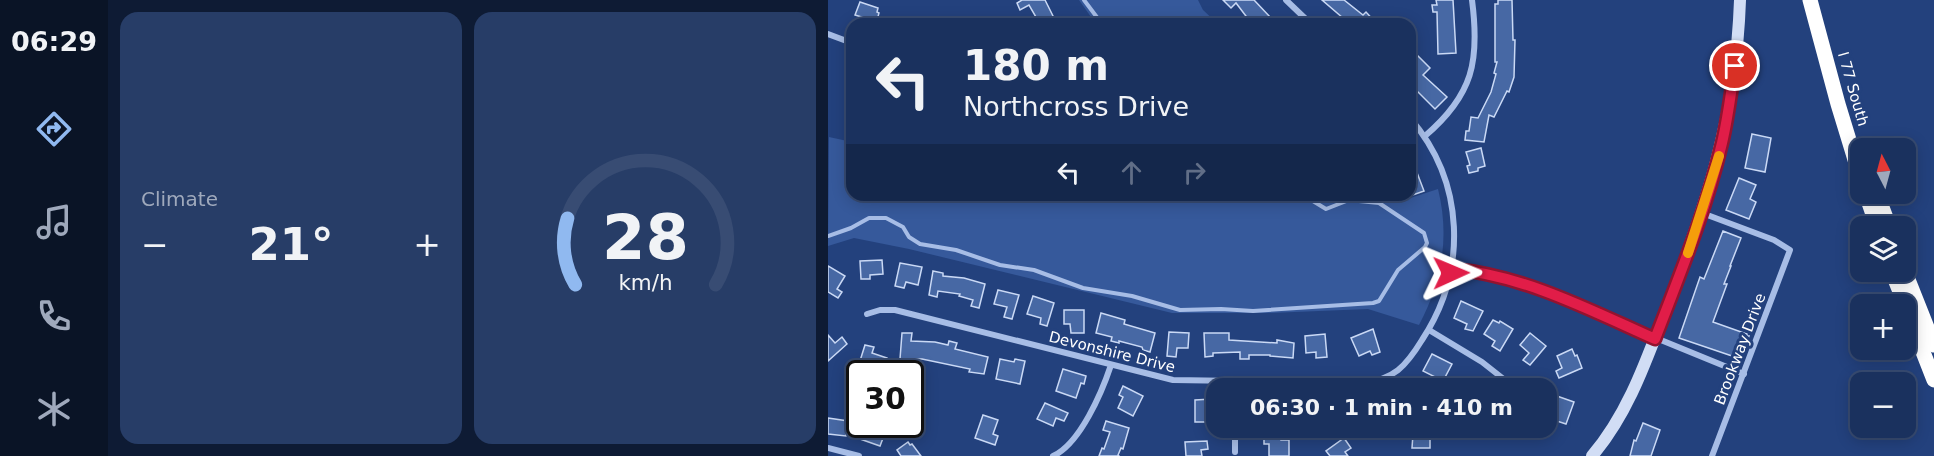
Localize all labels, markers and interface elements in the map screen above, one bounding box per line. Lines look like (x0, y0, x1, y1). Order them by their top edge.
text: 06:29 (11, 26, 97, 57)
pin (1709, 40, 1760, 91)
text: 180 m (963, 41, 1109, 90)
icon: left (864, 42, 942, 120)
icon: arrive (1718, 49, 1751, 82)
street label: I 77 South (1834, 50, 1872, 128)
text: Northcross Drive (963, 91, 1189, 122)
icon: directions (33, 108, 75, 150)
north arrow (1850, 138, 1916, 204)
map controls (1850, 138, 1916, 438)
icon: left (1052, 156, 1085, 189)
icon: ahead (1115, 156, 1148, 189)
icon: right (1178, 156, 1211, 189)
text: Climate (141, 187, 218, 211)
icon: music (33, 201, 75, 243)
text: 28 (602, 201, 688, 274)
button: layers (1850, 216, 1916, 282)
text: 21° (248, 218, 334, 271)
text: − (141, 225, 169, 264)
text: + (413, 225, 441, 264)
position arrow (1419, 241, 1483, 305)
text: km/h (618, 270, 672, 295)
street label: Brookway Drive (1710, 291, 1770, 407)
button: + (1850, 294, 1916, 360)
icon: phone (33, 295, 75, 337)
street label: Devonshire Drive (1047, 328, 1177, 376)
speed limit sign: 30 (846, 360, 924, 438)
button: − (1850, 372, 1916, 438)
icon: climate (33, 388, 75, 430)
text: 06:30 · 1 min · 410 m (1250, 395, 1513, 420)

